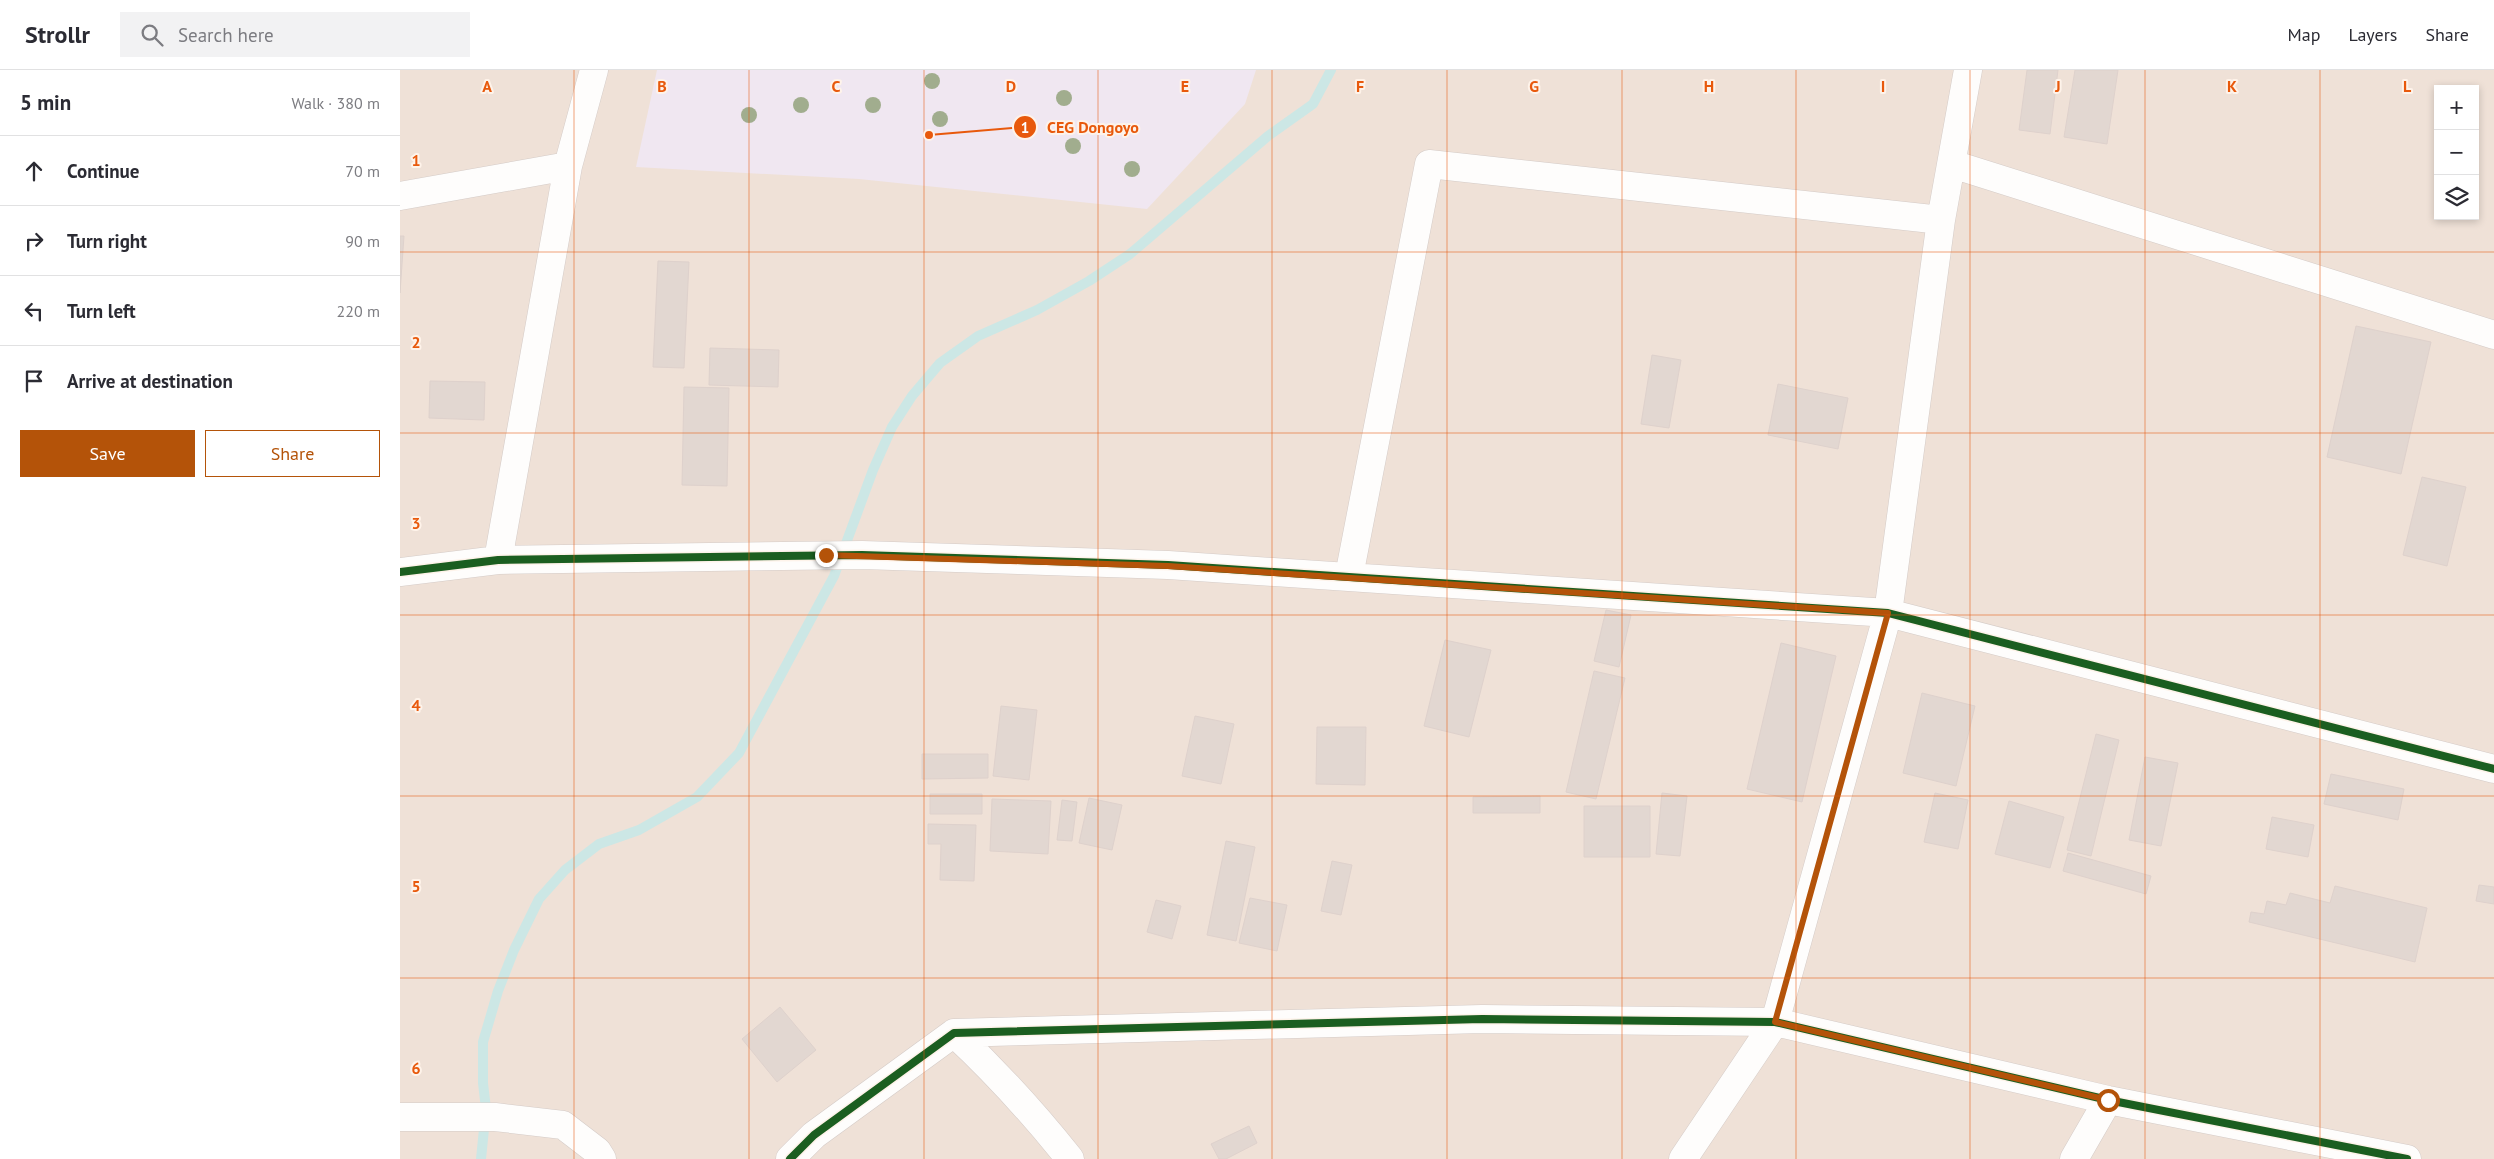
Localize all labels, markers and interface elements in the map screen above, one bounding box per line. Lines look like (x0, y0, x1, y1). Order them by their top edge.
search box (120, 12, 470, 57)
text: Strollr (25, 19, 90, 50)
icon: search (138, 21, 166, 49)
text: Search here (178, 23, 274, 47)
text: Map (2288, 23, 2320, 46)
text: Layers (2348, 23, 2397, 46)
text: Share (2425, 23, 2469, 46)
text: A (482, 76, 492, 96)
text: B (657, 76, 667, 96)
text: C (832, 76, 841, 96)
text: D (1006, 76, 1016, 96)
text: E (1181, 76, 1189, 96)
text: F (1356, 76, 1364, 96)
text: G (1529, 76, 1539, 96)
text: H (1704, 76, 1714, 96)
text: I (1881, 76, 1885, 96)
text: J (2054, 76, 2061, 96)
text: K (2227, 76, 2237, 96)
text: L (2403, 76, 2412, 96)
map controls (2434, 85, 2479, 220)
button: + (2434, 85, 2479, 130)
text: 5 min (20, 89, 71, 116)
text: Walk · 380 m (291, 93, 380, 113)
callout: CEG Dongoyo (1012, 112, 1149, 143)
text: CEG Dongoyo (1047, 117, 1139, 137)
text: 1 (1021, 118, 1029, 137)
button: − (2434, 130, 2479, 175)
text: 1 (411, 150, 421, 170)
icon: ahead (20, 157, 48, 185)
text: Continue (67, 159, 139, 183)
text: 70 m (345, 161, 380, 181)
button: layers (2434, 175, 2479, 220)
icon: right (20, 227, 48, 255)
text: Turn right (67, 229, 147, 253)
text: 90 m (345, 231, 380, 251)
icon: left (20, 297, 48, 325)
text: Turn left (67, 299, 136, 323)
text: 220 m (337, 301, 380, 321)
text: 2 (411, 332, 421, 352)
icon: arrive (20, 367, 48, 395)
text: Arrive at destination (67, 369, 233, 393)
button: Save (20, 430, 195, 477)
button: Share (205, 430, 380, 477)
text: 3 (411, 513, 421, 533)
route end (815, 544, 838, 567)
text: 4 (411, 695, 421, 715)
text: 5 (411, 876, 421, 896)
text: 6 (411, 1058, 421, 1078)
route start (2097, 1089, 2120, 1112)

